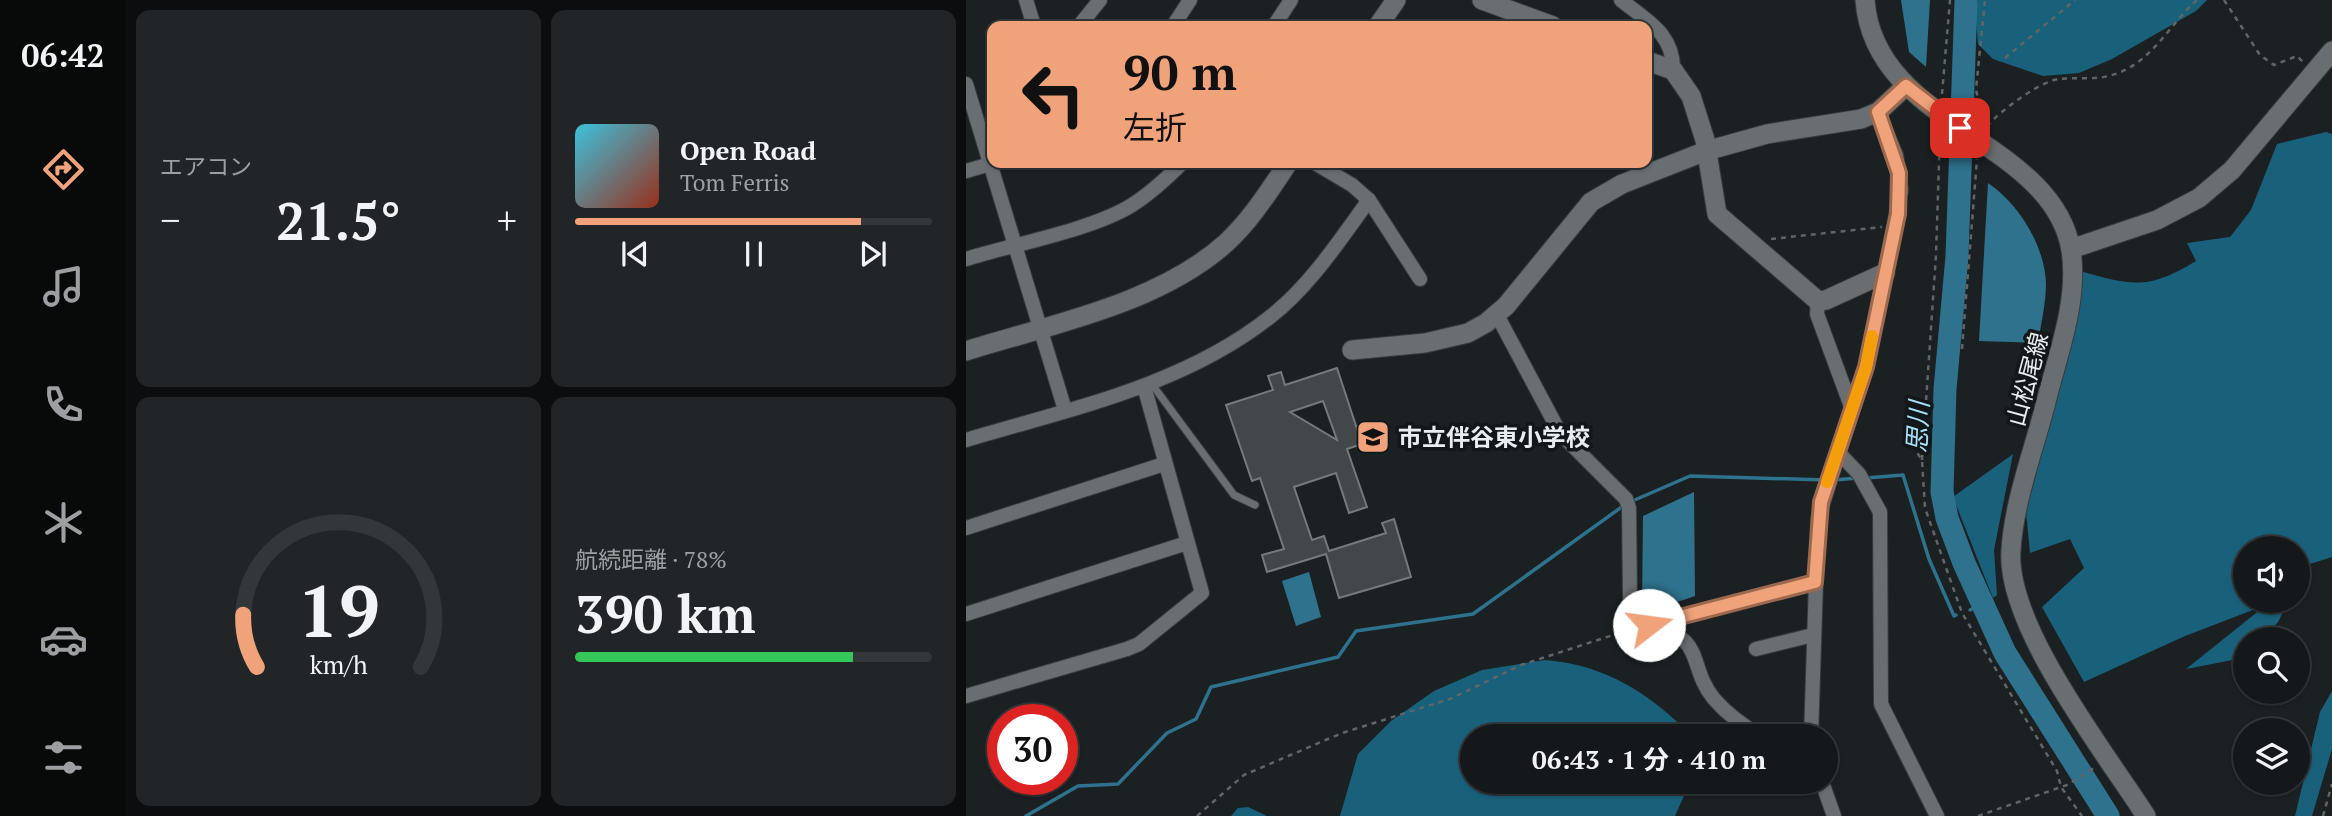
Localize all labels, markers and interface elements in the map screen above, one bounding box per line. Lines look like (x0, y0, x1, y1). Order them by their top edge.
text: 06:42 (21, 34, 105, 76)
text: 90 m (1123, 39, 1237, 104)
icon: left (1008, 49, 1099, 140)
pin (1930, 98, 1990, 158)
text: 左折 (1123, 106, 1187, 148)
icon: arrive (1941, 109, 1979, 147)
text: Open Road (680, 133, 816, 167)
icon: directions (39, 145, 88, 194)
text: エアコン (160, 151, 252, 182)
text: Tom Ferris (680, 167, 790, 198)
text: 21.5° (276, 186, 401, 255)
text: − (160, 195, 180, 245)
text: + (497, 195, 517, 245)
icon: previous (616, 235, 654, 273)
icon: pause (735, 235, 773, 273)
icon: next (854, 235, 892, 273)
icon: music (39, 262, 88, 311)
street label: 山松尾線 (1999, 328, 2055, 430)
icon: phone (39, 380, 88, 429)
water label: 思川 (1899, 397, 1935, 454)
school or university icon: 市立伴谷東小学校 (1354, 418, 1392, 456)
place label: 市立伴谷東小学校 (1398, 421, 1590, 453)
icon: climate (39, 498, 88, 547)
map controls (2233, 536, 2310, 795)
button: sound (2233, 536, 2310, 613)
text: 航続距離 · 78% (575, 544, 727, 575)
text: 19 (297, 562, 380, 659)
text: 390 km (575, 579, 756, 648)
position arrow (1612, 588, 1686, 662)
icon: car (39, 615, 88, 664)
button: search (2233, 627, 2310, 704)
text: km/h (310, 648, 368, 681)
speed limit sign: 30 (987, 704, 1078, 795)
button: layers (2233, 718, 2310, 795)
icon: filters (39, 733, 88, 782)
text: 06:43 · 1 分 · 410 m (1532, 742, 1766, 776)

